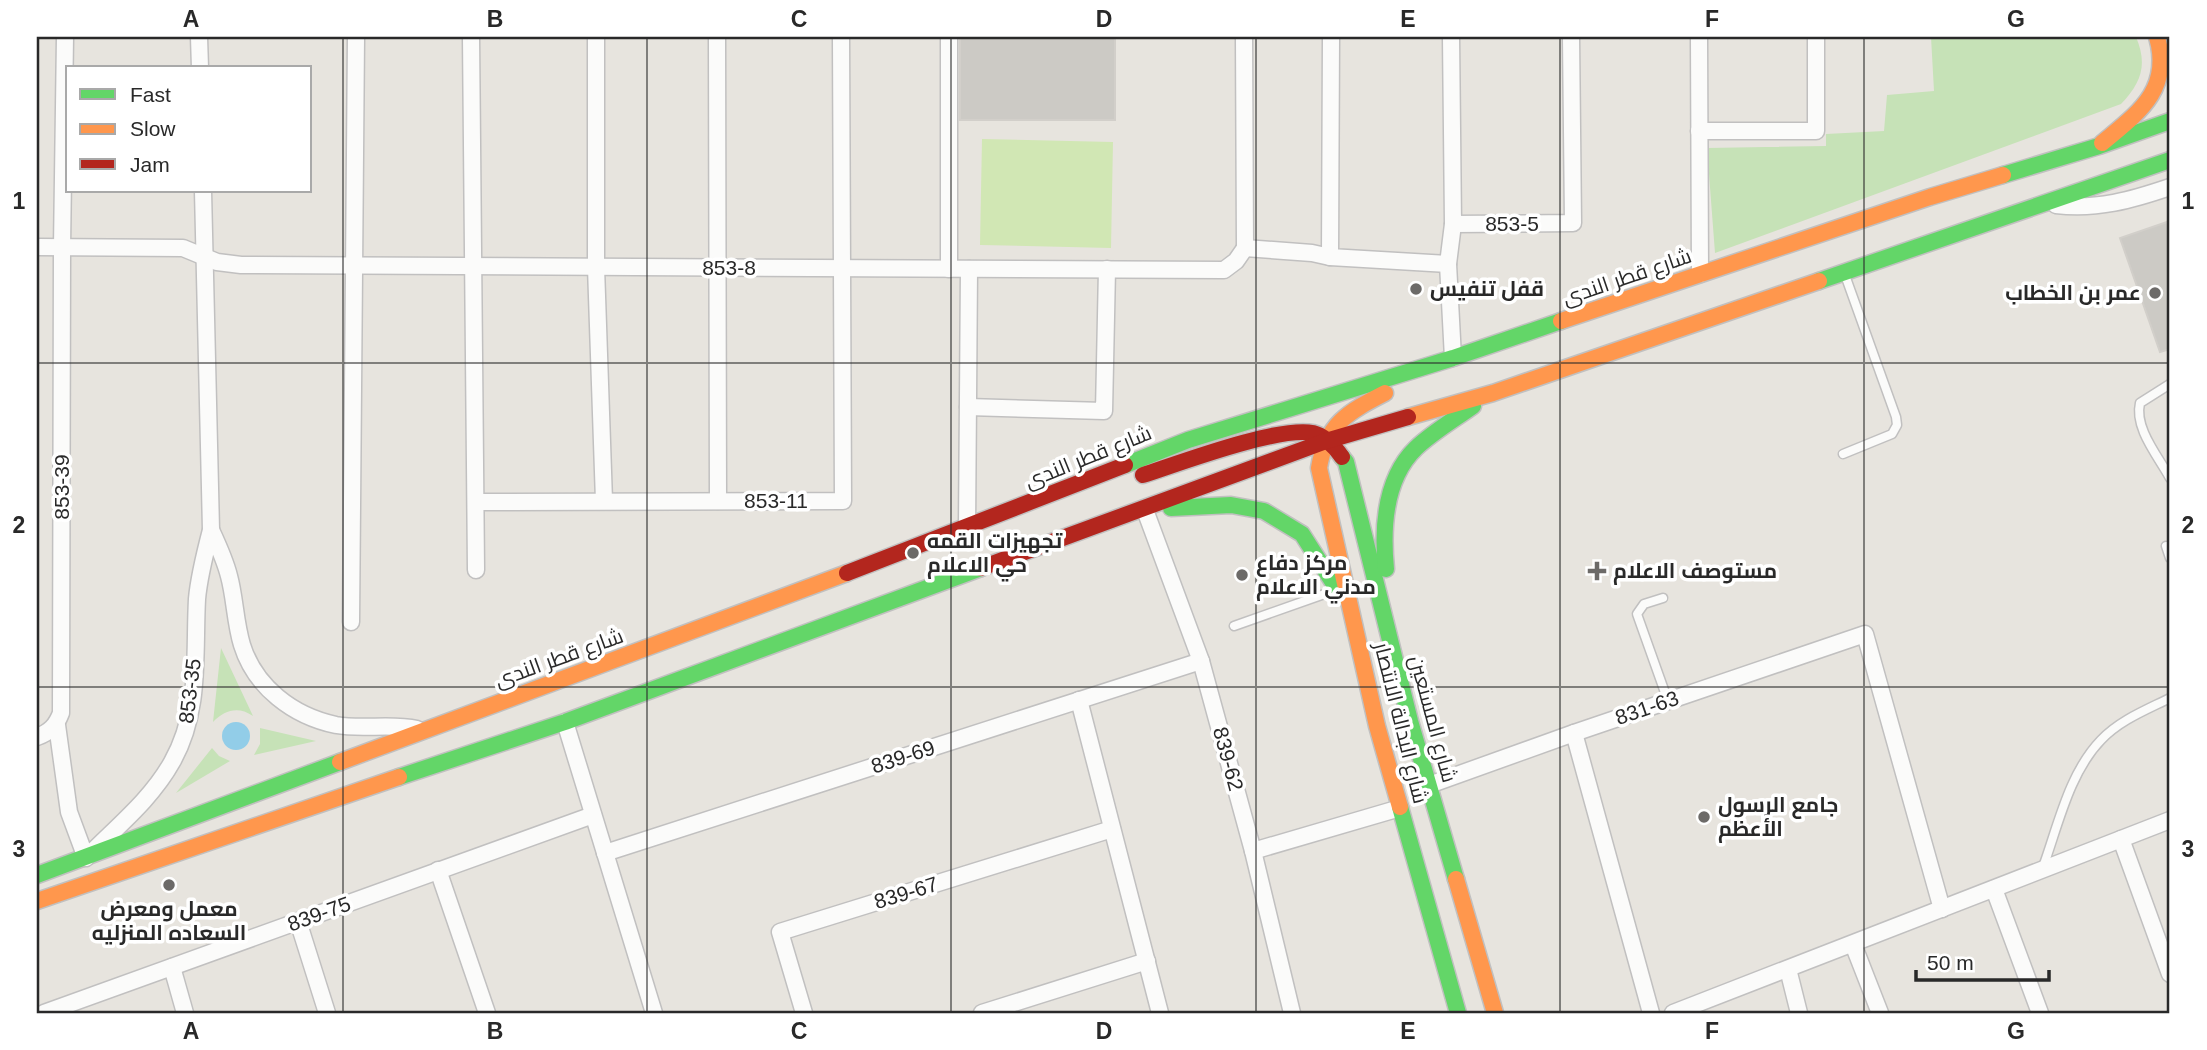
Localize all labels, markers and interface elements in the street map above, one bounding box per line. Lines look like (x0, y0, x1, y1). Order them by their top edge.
text: A (183, 6, 199, 32)
text: B (487, 6, 503, 32)
text: C (791, 6, 807, 32)
text: D (1096, 6, 1112, 32)
text: E (1400, 6, 1416, 32)
text: F (1705, 6, 1719, 32)
text: G (2007, 6, 2025, 32)
legend (66, 66, 312, 192)
text: Fast (130, 83, 171, 106)
text: Slow (130, 117, 176, 140)
text: Jam (130, 153, 170, 176)
text: 1 (13, 188, 26, 214)
text: 1 (2182, 188, 2195, 214)
street label: 853-5 (1485, 212, 1539, 235)
street label: شارع قطر الندى (1559, 244, 1695, 312)
street label: 853-8 (702, 256, 756, 279)
place label: قفل تنفيس (1430, 277, 1544, 301)
marker: قفل تنفيس (1408, 281, 1424, 297)
place label: عمر بن الخطاب (2005, 281, 2141, 305)
marker: عمر بن الخطاب (2147, 285, 2163, 301)
street label: شارع قطر الندى (1021, 421, 1156, 495)
street label: 853-39 (50, 454, 73, 520)
street label: 853-11 (744, 489, 808, 512)
text: 2 (13, 512, 25, 538)
text: 2 (2182, 512, 2194, 538)
place label: تجهيزات القمه حي الاعلام (927, 529, 1064, 582)
marker: تجهيزات القمه حي الاعلام (905, 545, 921, 561)
place label: مركز دفاع مدني الاعلام (1256, 551, 1376, 604)
place label: مستوصف الاعلام (1613, 559, 1777, 585)
marker: مستوصف الاعلام (1587, 561, 1607, 581)
marker: مركز دفاع مدني الاعلام (1234, 567, 1250, 583)
street label: شارع قطر الندى (492, 624, 627, 694)
street label: شارع البدالة الانتصار (1367, 639, 1433, 807)
street label: شارع المستعين (1403, 653, 1461, 786)
street label: 853-35 (174, 657, 205, 725)
street label: 831-63 (1612, 686, 1681, 729)
street label: 839-62 (1209, 724, 1248, 793)
street label: 839-69 (868, 735, 937, 778)
place label: جامع الرسول الأعظم (1718, 793, 1838, 843)
marker: جامع الرسول الأعظم (1696, 809, 1712, 825)
text: 3 (13, 836, 25, 862)
text: 3 (2182, 836, 2194, 862)
street label: 839-67 (871, 872, 940, 913)
marker: معمل ومعرض السعاده المنزليه (161, 877, 177, 893)
street label: 839-75 (284, 892, 353, 936)
place label: معمل ومعرض السعاده المنزليه (92, 897, 246, 945)
scale bar (1916, 938, 2050, 982)
text: 50 m (1927, 951, 1974, 974)
text: A (183, 1018, 199, 1044)
text: B (487, 1018, 503, 1044)
text: C (791, 1018, 807, 1044)
text: D (1096, 1018, 1112, 1044)
text: E (1400, 1018, 1416, 1044)
text: F (1705, 1018, 1719, 1044)
text: G (2007, 1018, 2025, 1044)

